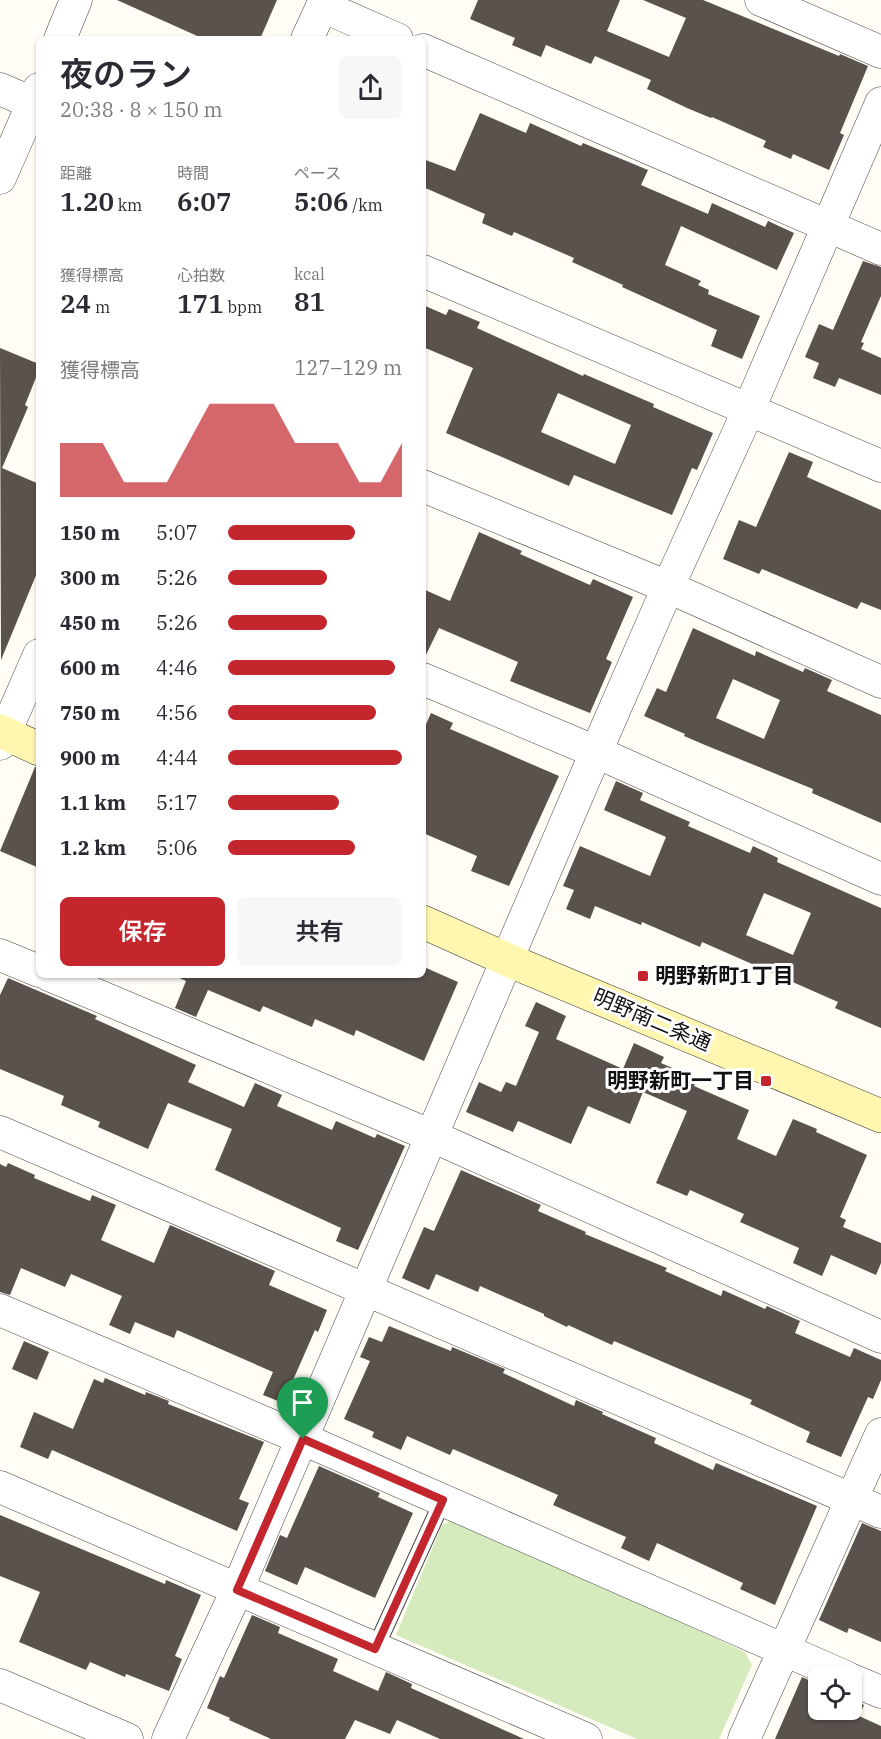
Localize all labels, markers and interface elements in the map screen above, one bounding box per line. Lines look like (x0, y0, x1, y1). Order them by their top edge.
text: 夜のラン (60, 52, 192, 95)
button: share (339, 56, 402, 119)
text: 20:38 · 8 × 150 m (60, 96, 223, 123)
text: 距離 (60, 163, 92, 183)
text: 時間 (177, 163, 209, 183)
text: ペース (294, 163, 341, 183)
text: 1.20 (60, 184, 114, 218)
text: 6:07 (177, 184, 232, 218)
text: 5:06 (294, 184, 349, 218)
text: km (114, 195, 142, 215)
text: /km (349, 195, 383, 215)
text: kcal (294, 264, 325, 284)
text: 獲得標高 (60, 265, 124, 285)
text: 心拍数 (177, 265, 225, 285)
text: 81 (294, 284, 325, 318)
text: 24 (60, 286, 91, 320)
text: 171 (177, 286, 224, 320)
text: m (91, 297, 110, 317)
text: bpm (224, 297, 262, 317)
text: 127–129 m (295, 354, 402, 381)
text: 獲得標高 (60, 356, 140, 383)
text: 150 m (60, 519, 120, 546)
text: 5:07 (156, 519, 198, 546)
text: 300 m (60, 564, 120, 591)
text: 5:26 (156, 564, 198, 591)
text: 450 m (60, 609, 120, 636)
text: 5:26 (156, 609, 198, 636)
text: 600 m (60, 654, 120, 681)
text: 4:46 (156, 654, 198, 681)
text: 750 m (60, 699, 120, 726)
text: 4:56 (156, 699, 198, 726)
text: 900 m (60, 744, 120, 771)
text: 4:44 (156, 744, 198, 771)
text: 1.1 km (60, 789, 126, 816)
text: 5:17 (156, 789, 198, 816)
text: 1.2 km (60, 834, 126, 861)
text: 5:06 (156, 834, 198, 861)
button: 保存 (60, 897, 225, 966)
button: 共有 (237, 897, 402, 966)
place label: 明野新町1丁目 (655, 961, 794, 989)
marker: 明野新町1丁目 (636, 969, 650, 983)
street label: 明野南二条通 (589, 982, 716, 1057)
place label: 明野新町一丁目 (607, 1066, 754, 1094)
marker: 明野新町一丁目 (759, 1074, 773, 1088)
pin (277, 1377, 328, 1439)
icon: arrive (286, 1386, 319, 1419)
map controls (808, 1666, 862, 1720)
button: locate (808, 1666, 862, 1720)

